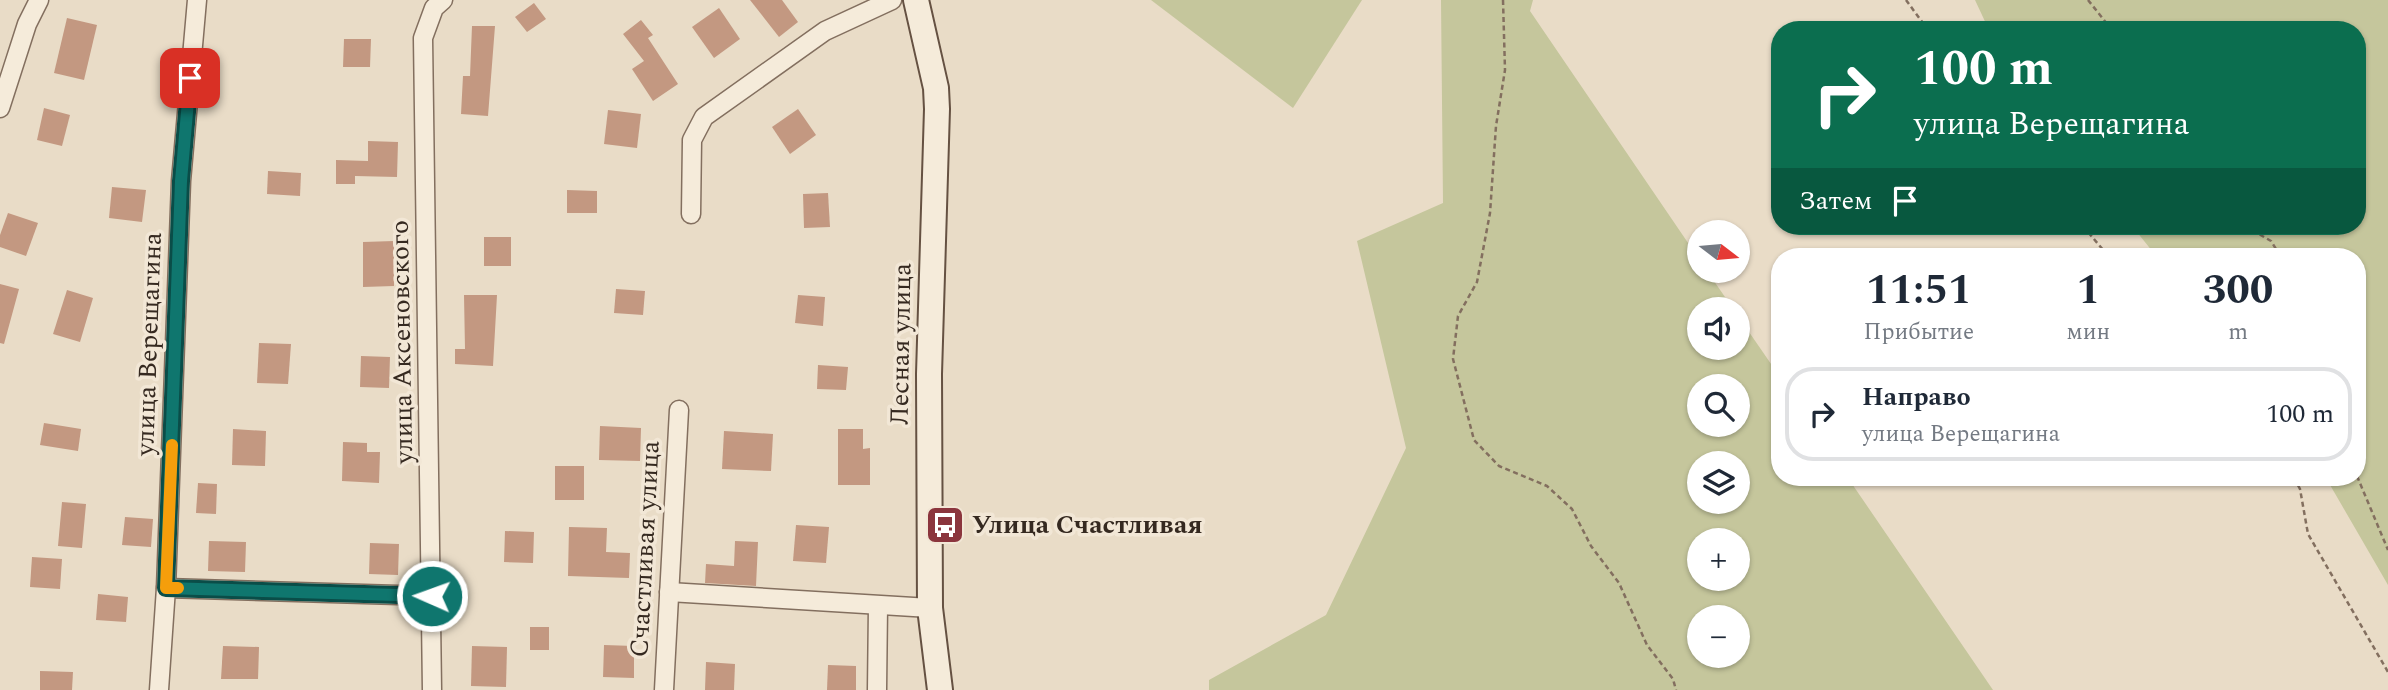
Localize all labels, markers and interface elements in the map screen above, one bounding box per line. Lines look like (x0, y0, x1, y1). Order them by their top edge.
text: 100 m (1914, 32, 2053, 107)
pin (160, 48, 220, 108)
icon: right (1799, 49, 1890, 140)
icon: arrive (171, 59, 209, 97)
text: улица Верещагина (1914, 100, 2189, 149)
text: Затем (1799, 181, 1872, 221)
icon: arrive (1886, 182, 1924, 220)
street label: улица Аксеновского (380, 220, 424, 465)
north arrow (1687, 220, 1750, 284)
map controls (1687, 220, 1750, 668)
street label: улица Верещагина (125, 231, 173, 458)
text: 11:51 (1866, 259, 1972, 322)
text: 1 (2077, 259, 2100, 322)
text: 300 (2203, 259, 2273, 322)
street label: Лесная улица (880, 262, 922, 426)
button: sound (1687, 297, 1750, 360)
text: Прибытие (1864, 315, 1974, 350)
text: мин (2067, 315, 2110, 350)
text: m (2228, 315, 2248, 350)
button: search (1687, 374, 1750, 437)
text: Направо (1862, 377, 1971, 417)
text: 100 m (2266, 394, 2334, 434)
icon: right (1803, 395, 1841, 433)
text: улица Верещагина (1862, 417, 2060, 452)
street label: Счастливая улица (619, 439, 671, 658)
button: layers (1687, 451, 1750, 514)
bus stop icon: Улица Счастливая (924, 504, 966, 546)
place label: Улица Счастливая (972, 505, 1203, 545)
button: + (1687, 528, 1750, 591)
position arrow (395, 559, 469, 633)
button: − (1687, 605, 1750, 668)

